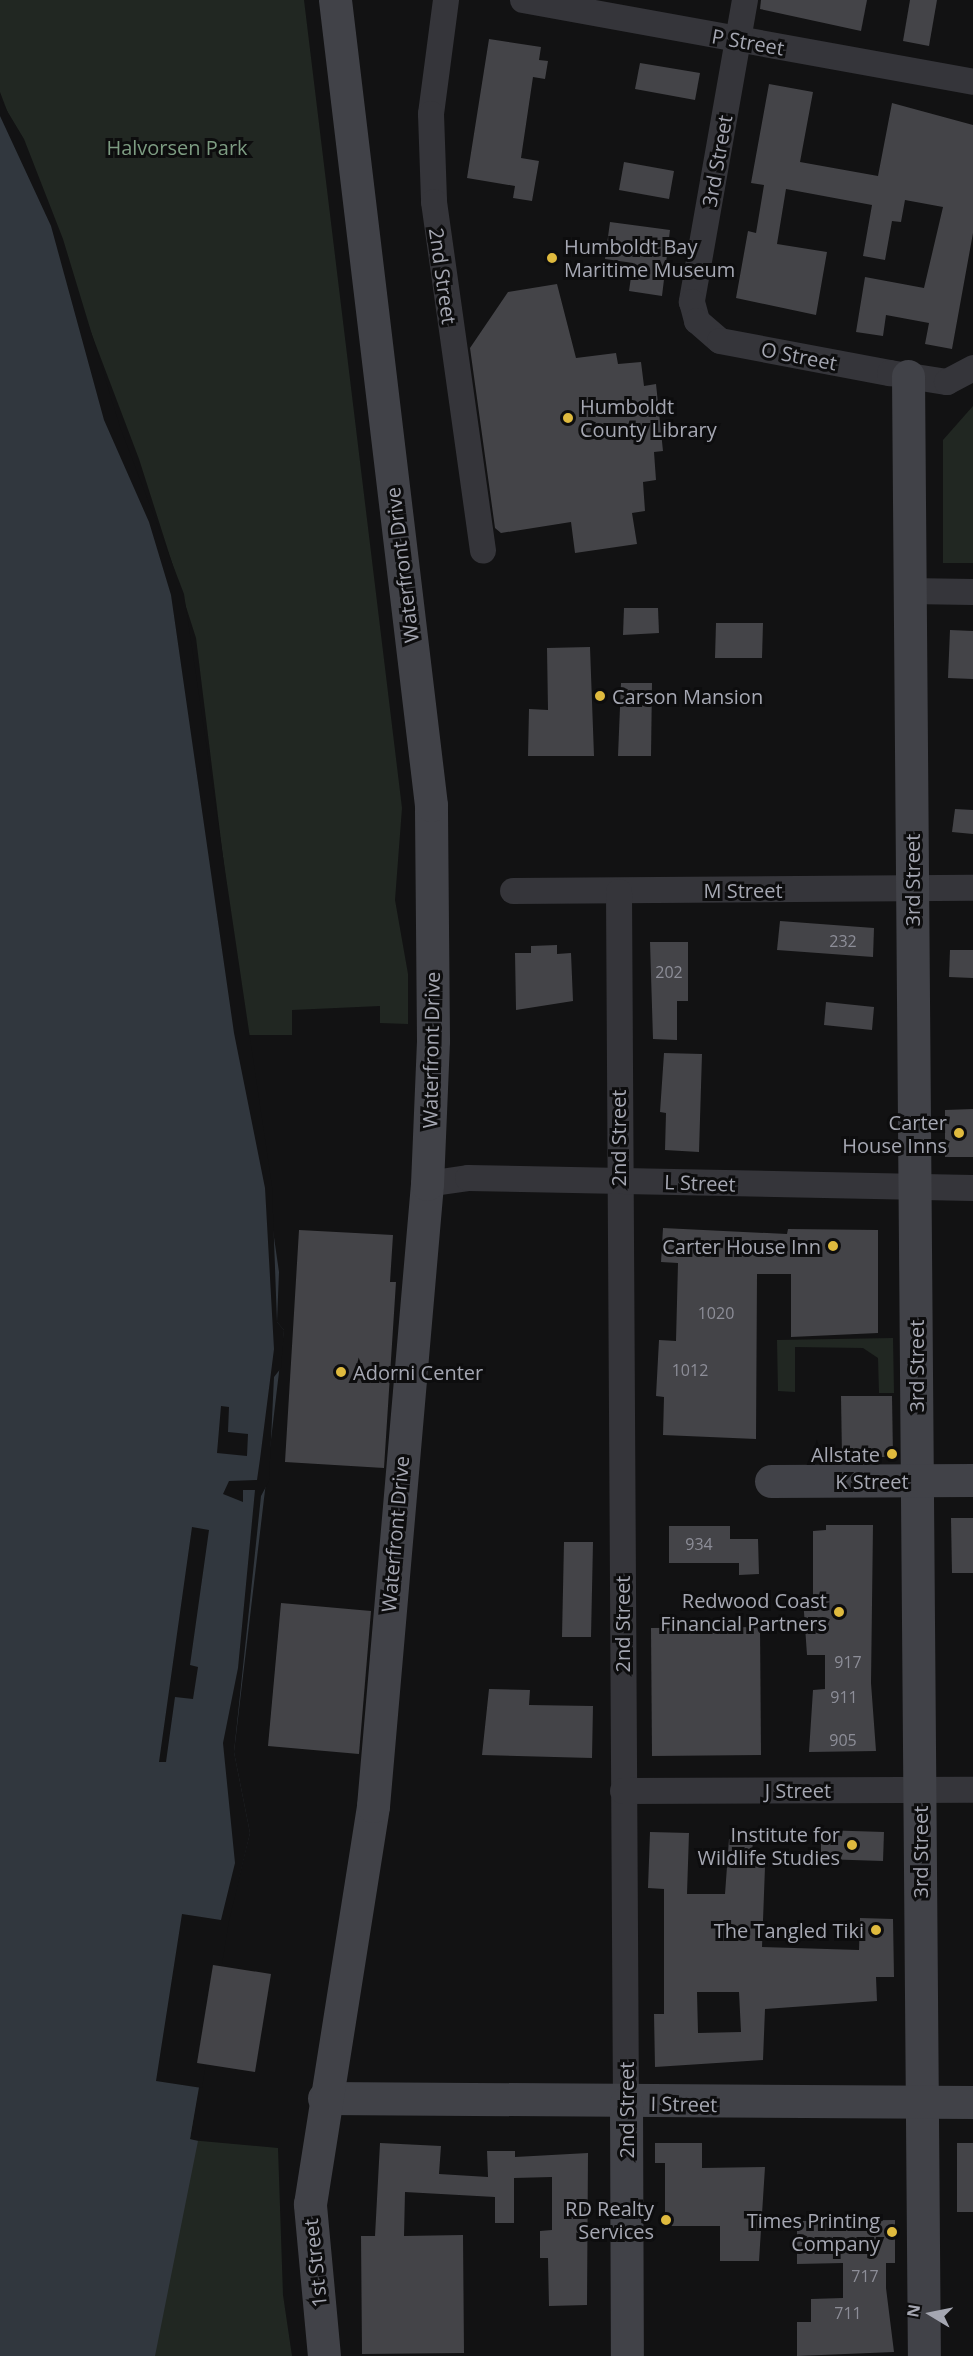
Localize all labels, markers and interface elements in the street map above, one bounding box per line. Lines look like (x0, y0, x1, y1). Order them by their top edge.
street label: P Street (710, 24, 786, 60)
street label: 3rd Street (697, 113, 737, 209)
park label: Halvorsen Park (106, 135, 248, 159)
street label: 2nd Street (424, 226, 462, 326)
place label: Humboldt Bay Maritime Museum (564, 234, 735, 281)
marker: Humboldt Bay Maritime Museum (545, 251, 559, 265)
street label: O Street (759, 337, 839, 375)
place label: Humboldt County Library (580, 394, 717, 441)
marker: Humboldt County Library (561, 411, 575, 425)
street label: Waterfront Drive (381, 486, 423, 644)
place label: Carson Mansion (612, 684, 763, 708)
marker: Carson Mansion (593, 689, 607, 703)
street label: 3rd Street (900, 834, 924, 926)
street label: M Street (703, 878, 783, 902)
house number: 232 (829, 931, 857, 951)
house number: 202 (655, 962, 683, 982)
street label: Waterfront Drive (418, 972, 444, 1128)
street label: 2nd Street (606, 1090, 630, 1186)
place label: Carter House Inns (842, 1110, 947, 1157)
marker: Carter House Inns (952, 1126, 966, 1140)
street label: L Street (664, 1170, 736, 1196)
place label: Carter House Inn (662, 1234, 821, 1258)
marker: Carter House Inn (826, 1239, 840, 1253)
house number: 1020 (698, 1303, 734, 1323)
street label: 3rd Street (904, 1320, 928, 1412)
place label: Adorni Center (353, 1360, 483, 1384)
house number: 1012 (672, 1360, 708, 1380)
marker: Adorni Center (334, 1365, 348, 1379)
place label: Allstate (811, 1442, 880, 1466)
marker: Allstate (885, 1447, 899, 1461)
street label: Waterfront Drive (376, 1455, 414, 1613)
street label: K Street (835, 1469, 909, 1493)
house number: 934 (685, 1534, 713, 1554)
street label: 2nd Street (610, 1576, 634, 1672)
place label: Redwood Coast Financial Partners (660, 1588, 827, 1635)
marker: Redwood Coast Financial Partners (832, 1605, 846, 1619)
house number: 917 (834, 1652, 862, 1672)
house number: 911 (830, 1687, 858, 1707)
house number: 905 (829, 1730, 857, 1750)
street label: J Street (765, 1778, 831, 1802)
street label: 3rd Street (908, 1806, 932, 1898)
place label: Institute for Wildlife Studies (698, 1822, 840, 1869)
marker: Institute for Wildlife Studies (845, 1838, 859, 1852)
place label: The Tangled Tiki (714, 1918, 864, 1942)
marker: The Tangled Tiki (869, 1923, 883, 1937)
street label: 2nd Street (614, 2062, 638, 2158)
street label: I Street (650, 2091, 718, 2117)
place label: RD Realty Services (565, 2196, 654, 2243)
place label: Times Printing Company (747, 2208, 880, 2255)
marker: RD Realty Services (659, 2213, 673, 2227)
street label: 1st Street (298, 2217, 332, 2309)
marker: Times Printing Company (885, 2225, 899, 2239)
house number: 717 (851, 2266, 879, 2286)
north arrow (901, 2284, 961, 2344)
house number: 711 (834, 2303, 862, 2323)
text: N (901, 2303, 925, 2319)

